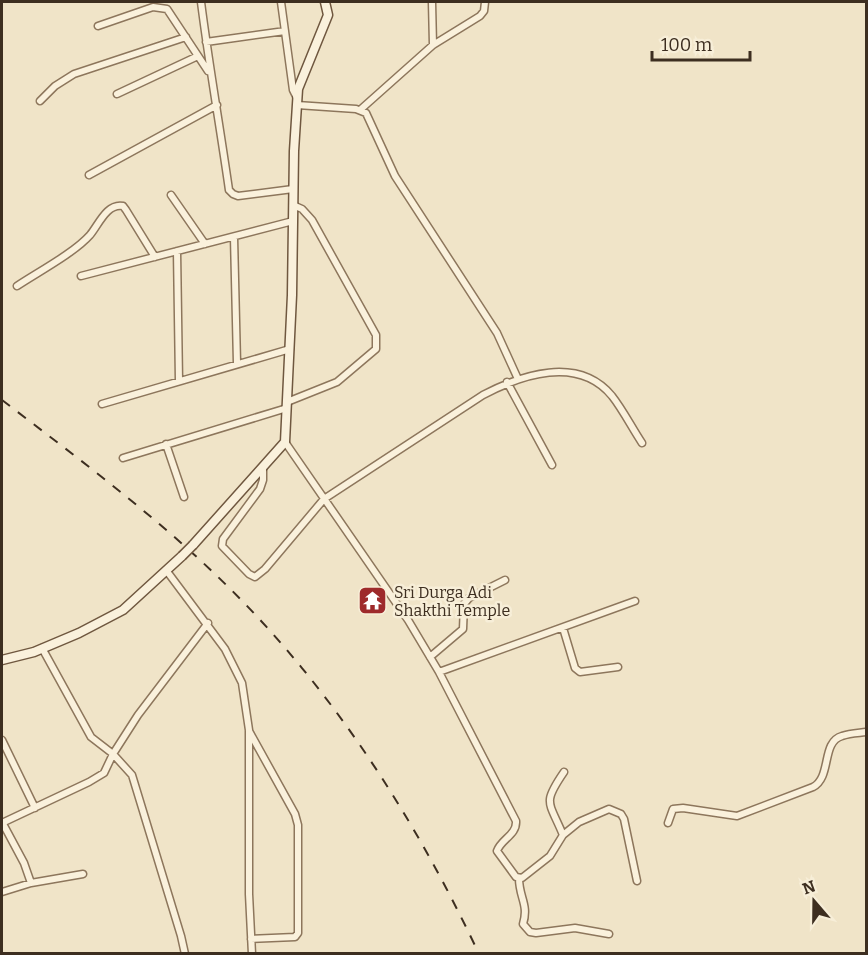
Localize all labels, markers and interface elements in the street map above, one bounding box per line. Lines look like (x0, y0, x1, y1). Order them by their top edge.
scale bar (652, 24, 750, 62)
text: 100 m (661, 34, 712, 56)
place label: Sri Durga Adi Shakthi Temple (394, 583, 510, 620)
temple icon: Sri Durga Adi Shakthi Temple (357, 585, 389, 617)
north arrow (784, 871, 844, 931)
text: N (800, 876, 818, 898)

